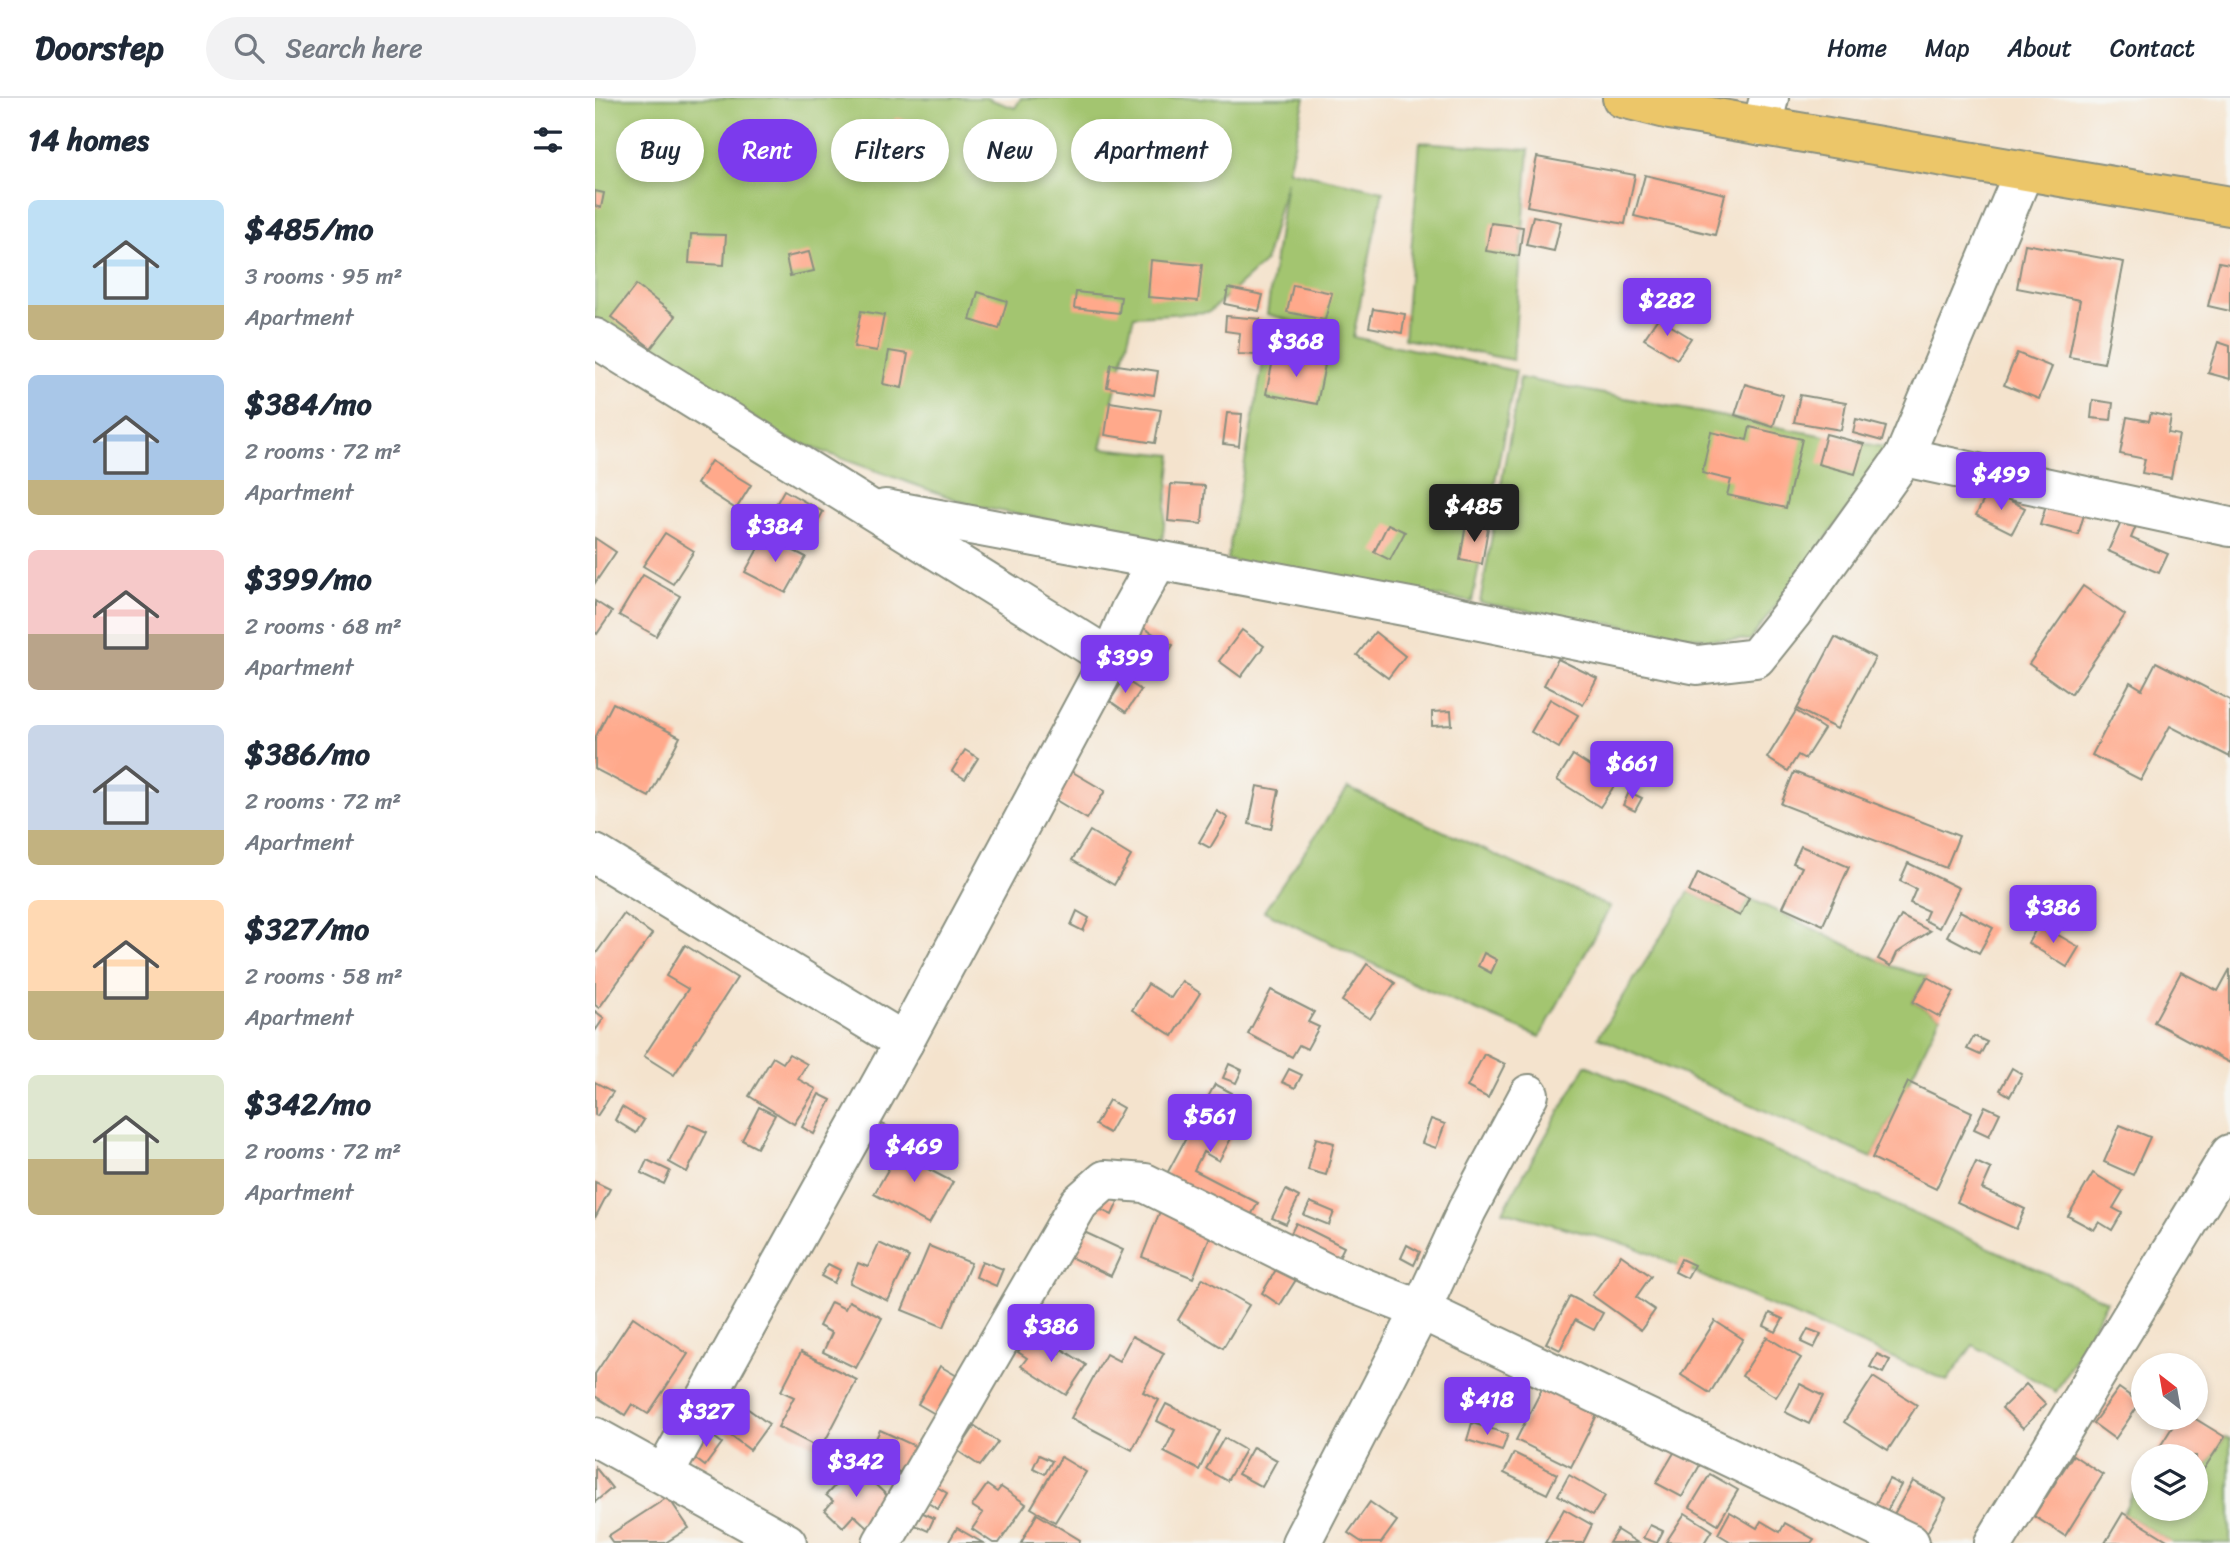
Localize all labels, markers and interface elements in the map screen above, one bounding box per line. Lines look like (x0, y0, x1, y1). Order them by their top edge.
search box (206, 17, 696, 80)
text: Doorstep (35, 19, 164, 77)
text: Search here (286, 25, 423, 71)
text: Home (1827, 27, 1887, 69)
text: Map (1925, 27, 1969, 69)
text: About (2007, 27, 2072, 69)
text: Contact (2110, 27, 2195, 69)
icon: search (230, 29, 268, 67)
text: 14 homes (28, 113, 149, 167)
chip: Buy (616, 119, 704, 182)
chip: Rent (718, 119, 817, 182)
chip: Filters (831, 119, 949, 182)
chip: New (963, 119, 1057, 182)
chip: Apartment (1071, 119, 1232, 182)
icon: filters (529, 121, 567, 159)
text: $485/mo (245, 202, 374, 256)
icon: home (84, 228, 168, 312)
text: 3 rooms · 95 m² (245, 256, 402, 297)
pin: $282 (1626, 278, 1708, 338)
text: $282 (1639, 280, 1695, 321)
text: Apartment (245, 297, 354, 338)
pin: $368 (1255, 320, 1337, 379)
text: $368 (1268, 321, 1324, 362)
text: $384/mo (245, 377, 372, 431)
icon: home (84, 403, 168, 487)
text: 2 rooms · 72 m² (245, 431, 401, 472)
pin: $499 (1960, 452, 2042, 512)
text: $499 (1972, 454, 2030, 495)
text: Apartment (245, 472, 354, 513)
pin: $485 (1433, 484, 1515, 544)
text: $485 (1445, 486, 1503, 527)
pin: $384 (734, 504, 816, 564)
text: $384 (747, 506, 803, 547)
text: $399/mo (245, 552, 372, 606)
icon: home (84, 578, 168, 662)
text: 2 rooms · 68 m² (245, 606, 402, 647)
pin: $399 (1084, 636, 1166, 695)
text: $399 (1097, 637, 1153, 678)
text: Apartment (245, 647, 354, 688)
text: $386/mo (245, 727, 370, 781)
pin: $661 (1591, 742, 1673, 801)
text: $661 (1606, 743, 1658, 784)
icon: home (84, 753, 168, 837)
text: 2 rooms · 72 m² (245, 781, 401, 822)
text: Apartment (245, 822, 354, 863)
pin: $386 (2012, 886, 2094, 945)
text: $386 (2025, 887, 2081, 928)
text: $327/mo (245, 902, 369, 956)
icon: home (84, 928, 168, 1012)
text: 2 rooms · 58 m² (245, 956, 403, 997)
text: Apartment (245, 997, 354, 1038)
text: $342/mo (245, 1077, 371, 1131)
pin: $561 (1169, 1094, 1251, 1154)
text: $561 (1184, 1096, 1236, 1137)
icon: home (84, 1103, 168, 1187)
pin: $469 (873, 1124, 955, 1184)
text: $469 (885, 1126, 943, 1167)
text: 2 rooms · 72 m² (245, 1131, 401, 1172)
text: Apartment (245, 1172, 354, 1213)
pin: $386 (1010, 1304, 1092, 1364)
text: $386 (1023, 1306, 1079, 1347)
north arrow (2131, 1353, 2209, 1430)
map controls (2131, 1353, 2208, 1521)
pin: $418 (1446, 1378, 1528, 1437)
text: $418 (1460, 1379, 1514, 1420)
pin: $327 (665, 1390, 747, 1449)
text: $327 (679, 1391, 733, 1432)
pin: $342 (815, 1440, 897, 1499)
text: $342 (828, 1441, 884, 1482)
button: layers (2131, 1444, 2208, 1521)

